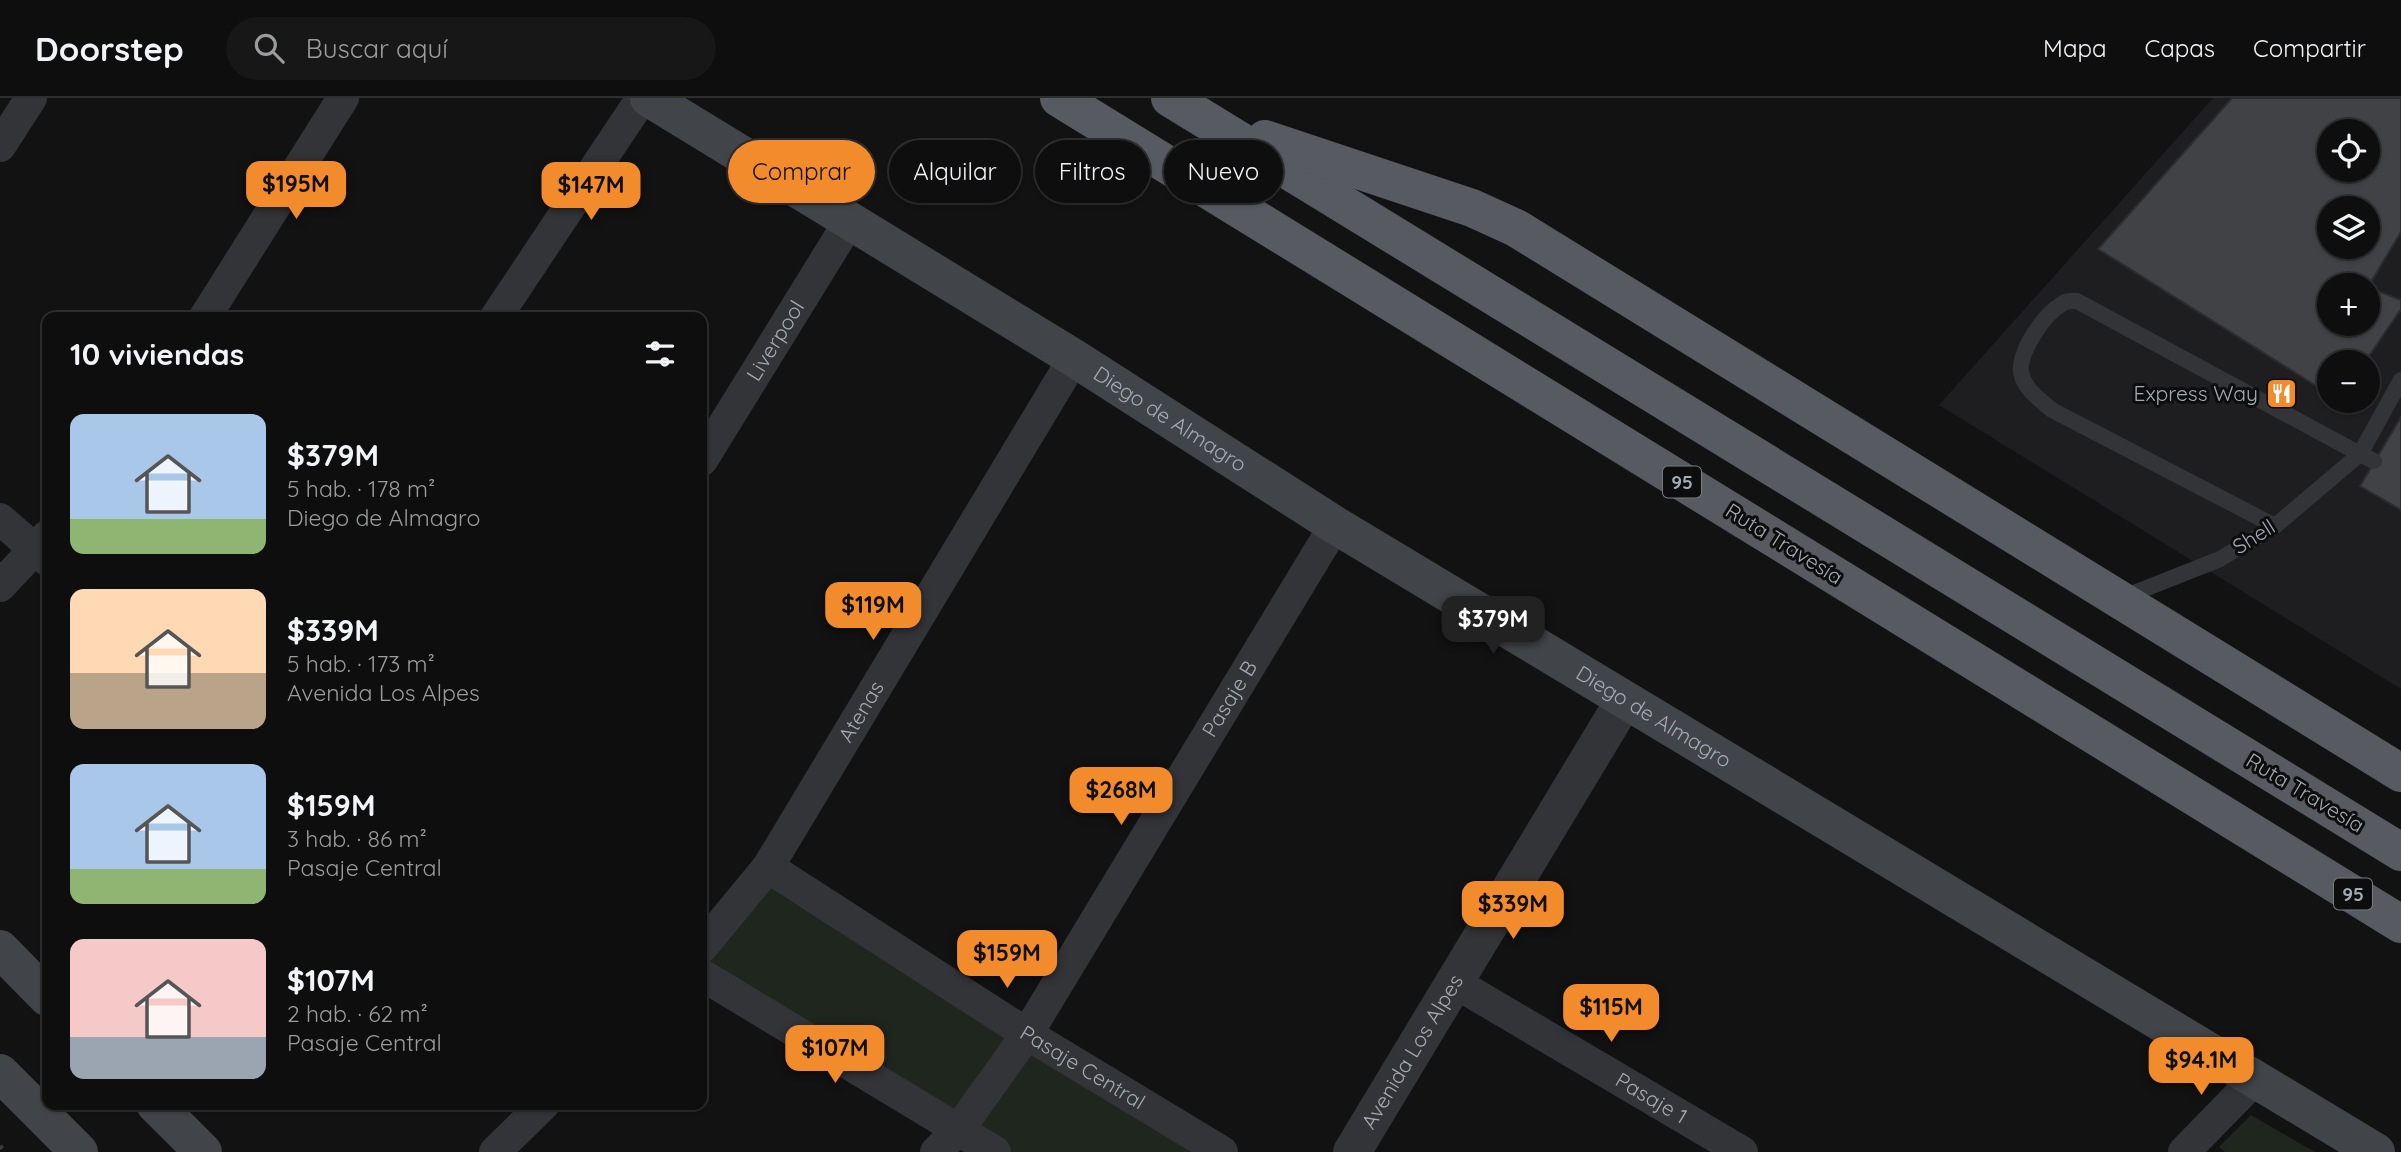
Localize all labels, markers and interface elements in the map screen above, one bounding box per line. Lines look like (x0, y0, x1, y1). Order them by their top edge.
search box (226, 17, 716, 80)
text: Doorstep (35, 28, 184, 69)
icon: search (250, 29, 288, 67)
text: Buscar aquí (306, 32, 448, 65)
text: Mapa (2043, 33, 2107, 63)
text: Capas (2145, 33, 2215, 63)
text: Compartir (2253, 33, 2366, 63)
map controls (2317, 119, 2380, 413)
button: locate (2317, 119, 2380, 182)
chip: Comprar (728, 140, 875, 203)
chip: Alquilar (889, 140, 1021, 203)
chip: Filtros (1035, 140, 1150, 203)
chip: Nuevo (1164, 140, 1283, 203)
pin: $195M (247, 162, 345, 221)
pin: $147M (542, 162, 640, 222)
text: $195M (262, 169, 330, 198)
text: $147M (558, 170, 624, 199)
button: layers (2317, 196, 2380, 259)
button: + (2317, 273, 2380, 336)
street label: Liverpool (740, 295, 809, 385)
text: 10 viviendas (70, 335, 244, 373)
icon: filters (641, 335, 679, 373)
button: − (2317, 350, 2380, 413)
street label: Diego de Almagro (1089, 360, 1252, 477)
restaurant icon: Express Way (2264, 377, 2298, 411)
place label: Express Way (2134, 380, 2258, 406)
text: $379M (287, 436, 379, 474)
icon: home (126, 442, 210, 526)
road number: 95 (1663, 466, 1701, 498)
text: 5 hab. · 178 m² (287, 474, 435, 503)
street label: Ruta Travesía (1721, 497, 1848, 589)
text: Diego de Almagro (287, 503, 480, 532)
street label: Shell (2227, 513, 2280, 559)
pin: $119M (824, 582, 922, 642)
text: $119M (841, 590, 905, 619)
pin: $379M (1444, 596, 1542, 656)
text: $379M (1458, 604, 1528, 633)
text: $339M (287, 611, 379, 649)
icon: home (126, 617, 210, 701)
text: 5 hab. · 173 m² (287, 649, 435, 678)
street label: Pasaje B (1196, 655, 1262, 741)
street label: Diego de Almagro (1572, 659, 1736, 773)
street label: Atenas (832, 676, 889, 747)
text: Avenida Los Alpes (287, 678, 480, 707)
street label: Ruta Travesía (2242, 747, 2369, 838)
pin: $268M (1072, 768, 1170, 827)
text: $268M (1086, 775, 1156, 804)
text: $159M (287, 786, 375, 824)
icon: home (126, 792, 210, 876)
text: 3 hab. · 86 m² (287, 824, 427, 853)
text: Pasaje Central (287, 853, 442, 882)
road number: 95 (2334, 878, 2372, 909)
pin: $339M (1464, 882, 1562, 941)
text: $339M (1478, 889, 1548, 918)
pin: $159M (958, 930, 1056, 990)
text: $159M (973, 938, 1041, 967)
text: $107M (287, 961, 375, 999)
icon: home (126, 967, 210, 1051)
street label: Avenida Los Alpes (1355, 969, 1468, 1133)
pin: $115M (1562, 984, 1660, 1044)
text: $115M (1579, 992, 1643, 1021)
text: 2 hab. · 62 m² (287, 999, 428, 1028)
street label: Pasaje Central (1016, 1019, 1150, 1114)
pin: $107M (786, 1026, 884, 1085)
text: Pasaje Central (287, 1028, 442, 1057)
text: $107M (801, 1033, 869, 1062)
pin: $94.1M (2144, 1038, 2258, 1097)
text: $94.1M (2165, 1045, 2237, 1074)
street label: Pasaje 1 (1611, 1066, 1692, 1129)

